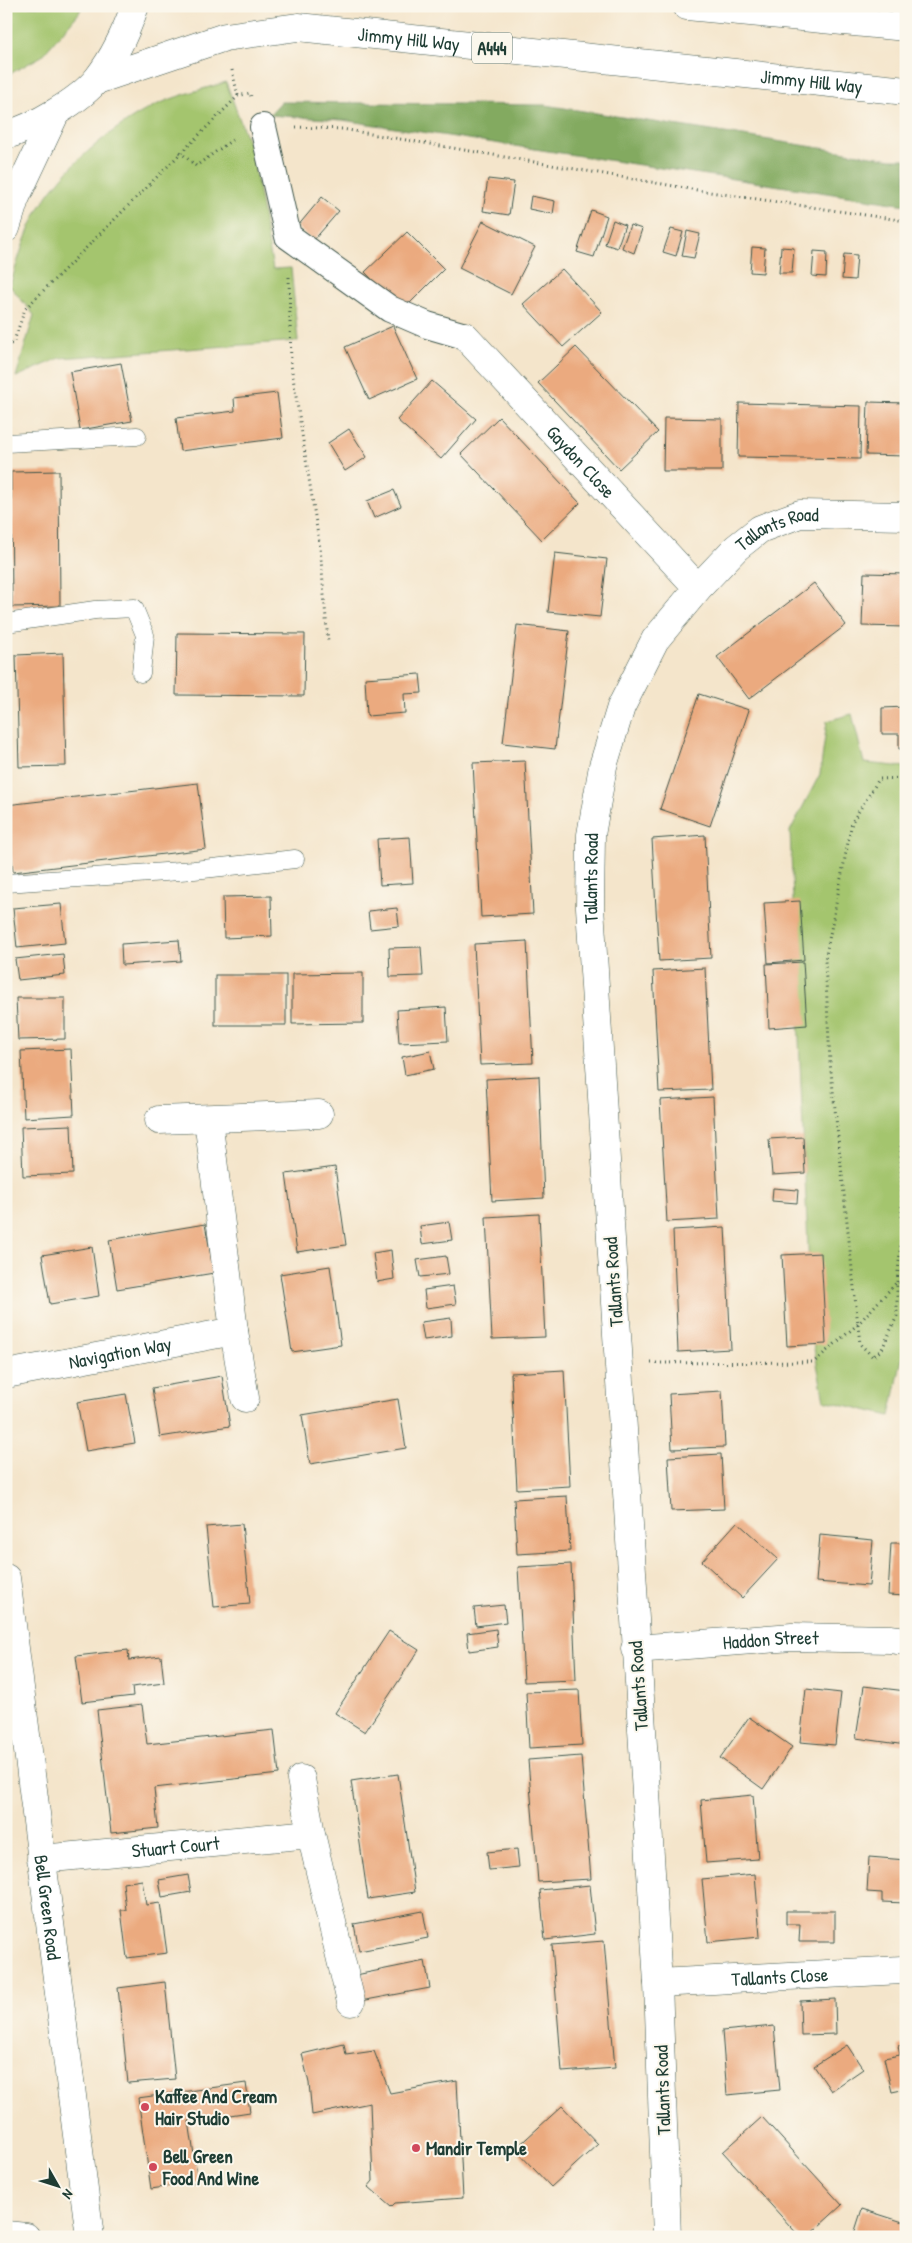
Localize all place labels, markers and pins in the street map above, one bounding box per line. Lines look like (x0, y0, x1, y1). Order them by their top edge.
place label: Kaffee And Cream Hair Studio (155, 2083, 277, 2131)
marker: Kaffee And Cream Hair Studio (139, 2101, 151, 2113)
place label: Mandir Temple (426, 2135, 527, 2162)
marker: Mandir Temple (410, 2142, 422, 2154)
place label: Bell Green Food And Wine (162, 2143, 259, 2191)
marker: Bell Green Food And Wine (147, 2161, 159, 2173)

